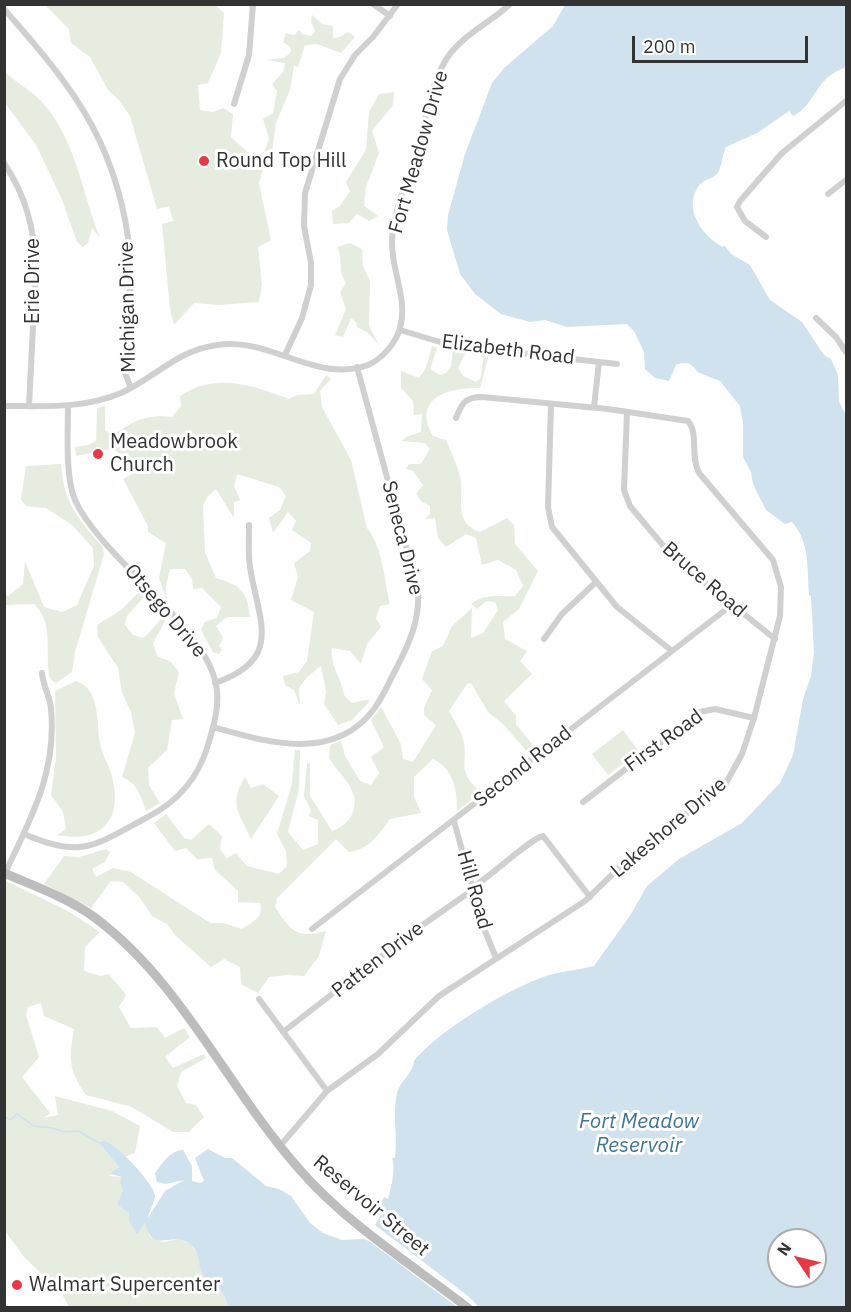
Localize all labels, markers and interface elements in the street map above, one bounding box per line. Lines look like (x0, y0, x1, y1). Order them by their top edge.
scale bar (635, 24, 810, 62)
text: 200 m (643, 35, 695, 58)
street label: Fort Meadow Drive (384, 68, 454, 236)
place label: Round Top Hill (216, 149, 346, 173)
marker: Round Top Hill (197, 154, 211, 168)
street label: Erie Drive (21, 238, 45, 324)
street label: Michigan Drive (115, 241, 141, 373)
street label: Elizabeth Road (440, 330, 576, 370)
place label: Meadowbrook Church (110, 430, 238, 477)
marker: Meadowbrook Church (91, 447, 105, 461)
street label: Seneca Drive (376, 478, 428, 598)
street label: Bruce Road (657, 537, 751, 623)
street label: Otsego Drive (119, 559, 211, 663)
street label: First Road (620, 705, 708, 777)
street label: Second Road (469, 721, 577, 813)
street label: Lakeshore Drive (606, 773, 732, 883)
street label: Hill Road (451, 848, 497, 932)
street label: Patten Drive (327, 917, 429, 1003)
water label: Fort Meadow Reservoir (579, 1109, 699, 1159)
street label: Reservoir Street (308, 1150, 434, 1262)
north arrow (767, 1228, 827, 1288)
text: N (772, 1238, 795, 1259)
place label: Walmart Supercenter (29, 1273, 220, 1297)
marker: Walmart Supercenter (10, 1278, 24, 1292)

